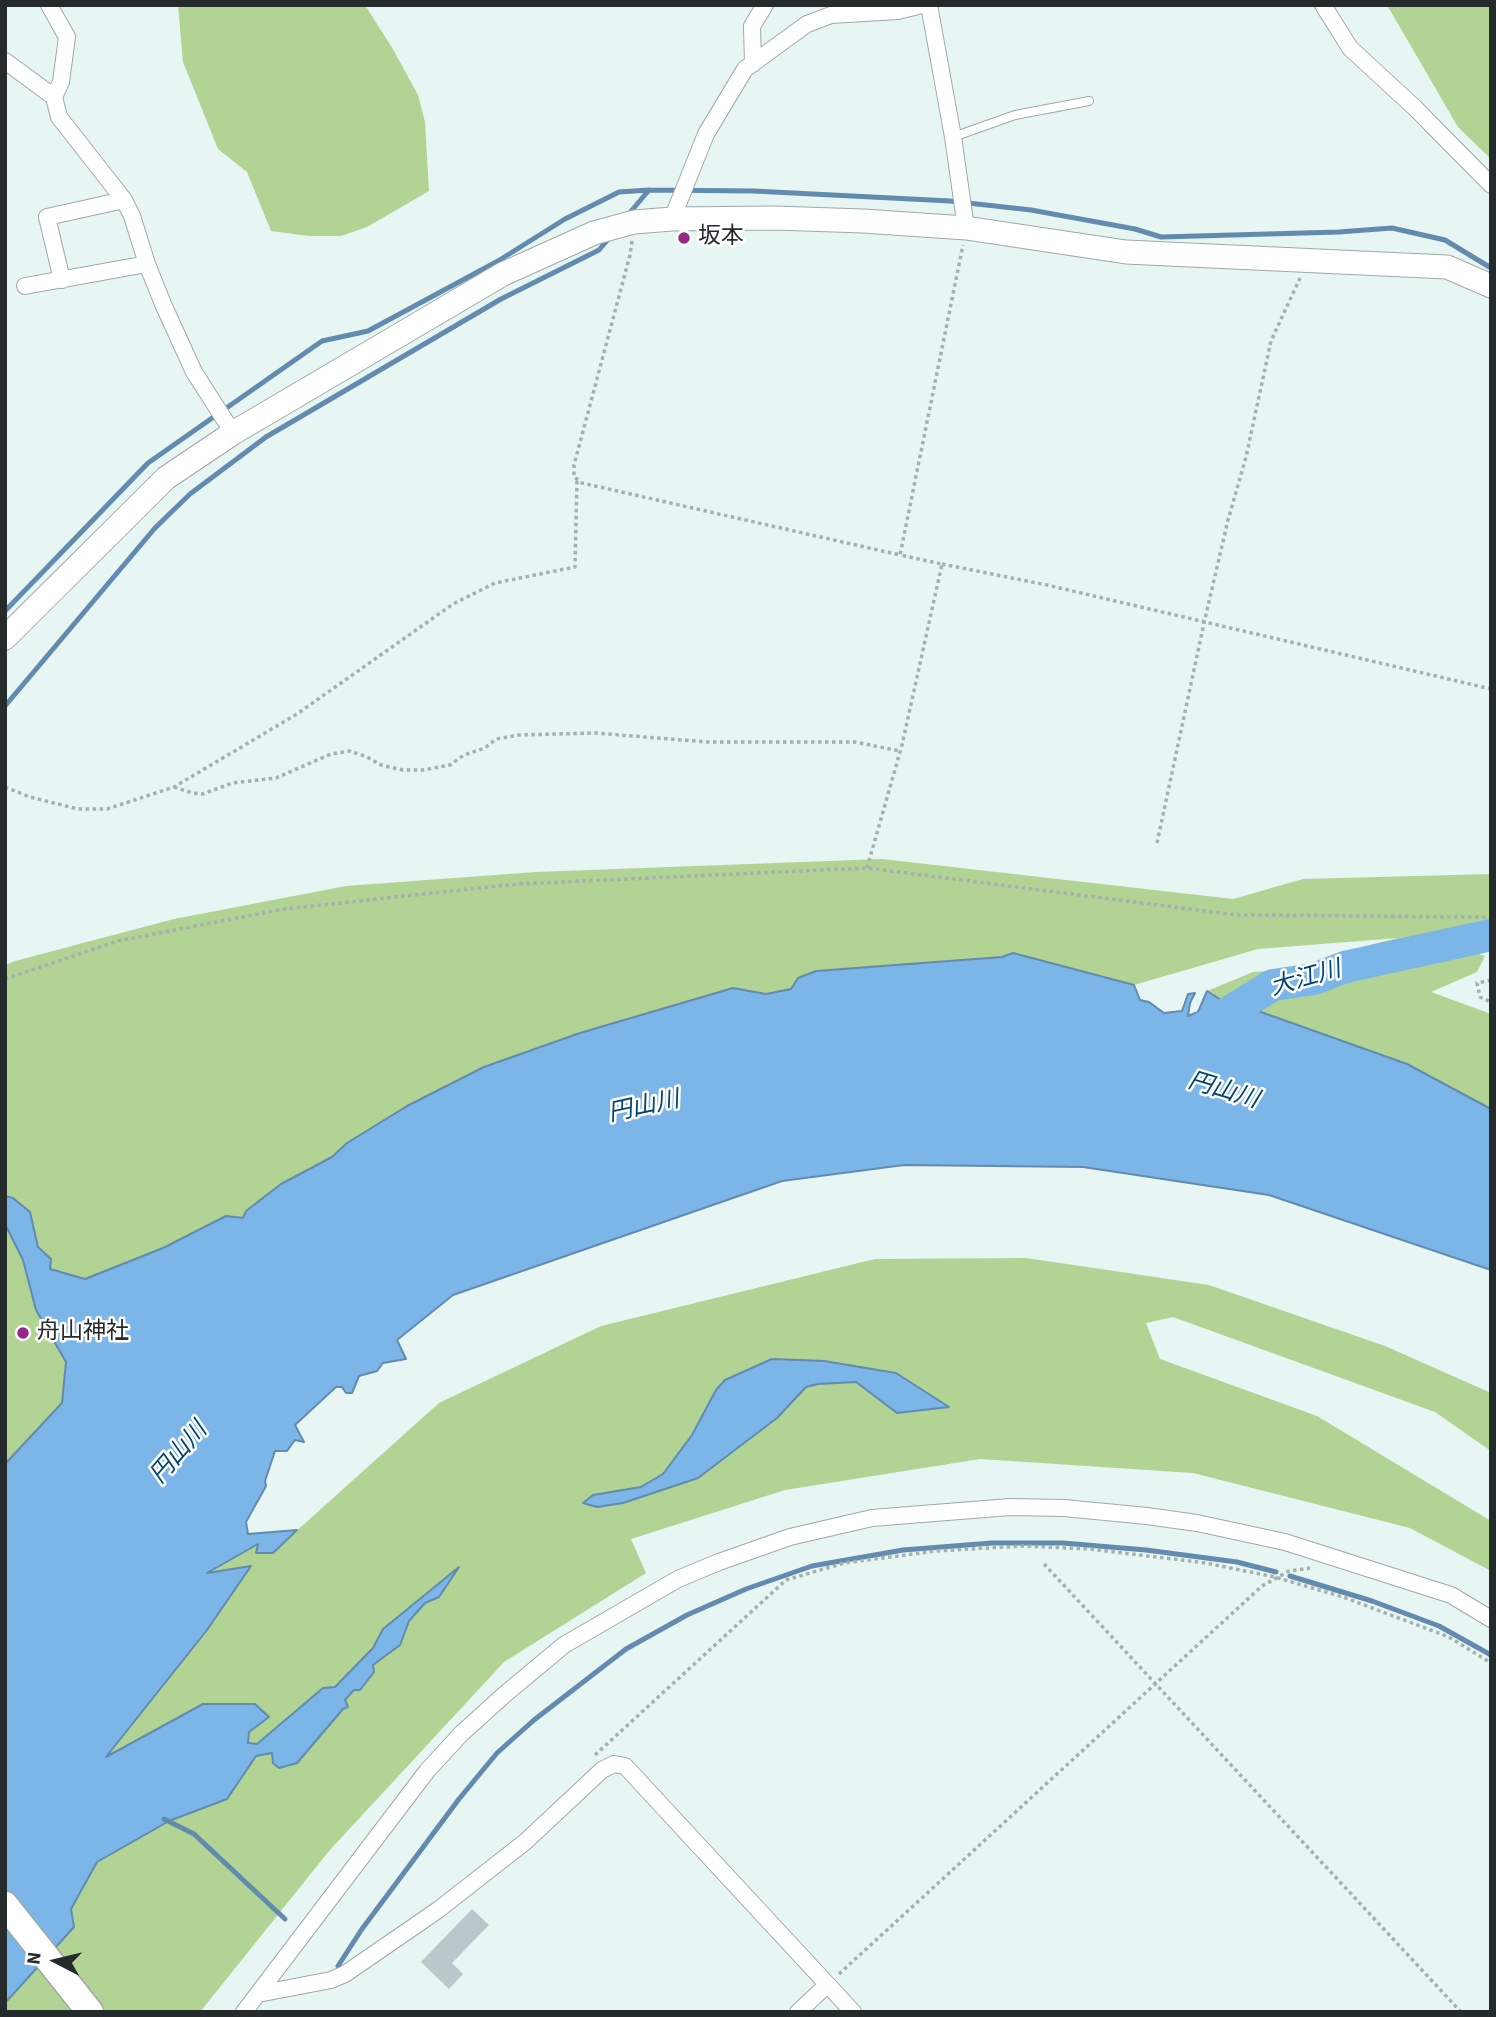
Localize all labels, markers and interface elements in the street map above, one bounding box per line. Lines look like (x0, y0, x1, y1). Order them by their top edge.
place label: 坂本 (698, 224, 744, 252)
marker: 坂本 (676, 230, 692, 246)
water label: 大江川 (1267, 956, 1345, 1004)
water label: 円山川 (1184, 1068, 1262, 1116)
water label: 円山川 (606, 1086, 682, 1130)
place label: 舟山神社 (37, 1319, 129, 1347)
marker: 舟山神社 (15, 1325, 31, 1341)
water label: 円山川 (146, 1417, 214, 1491)
north arrow (21, 1926, 91, 1996)
text: N (20, 1950, 49, 1966)

